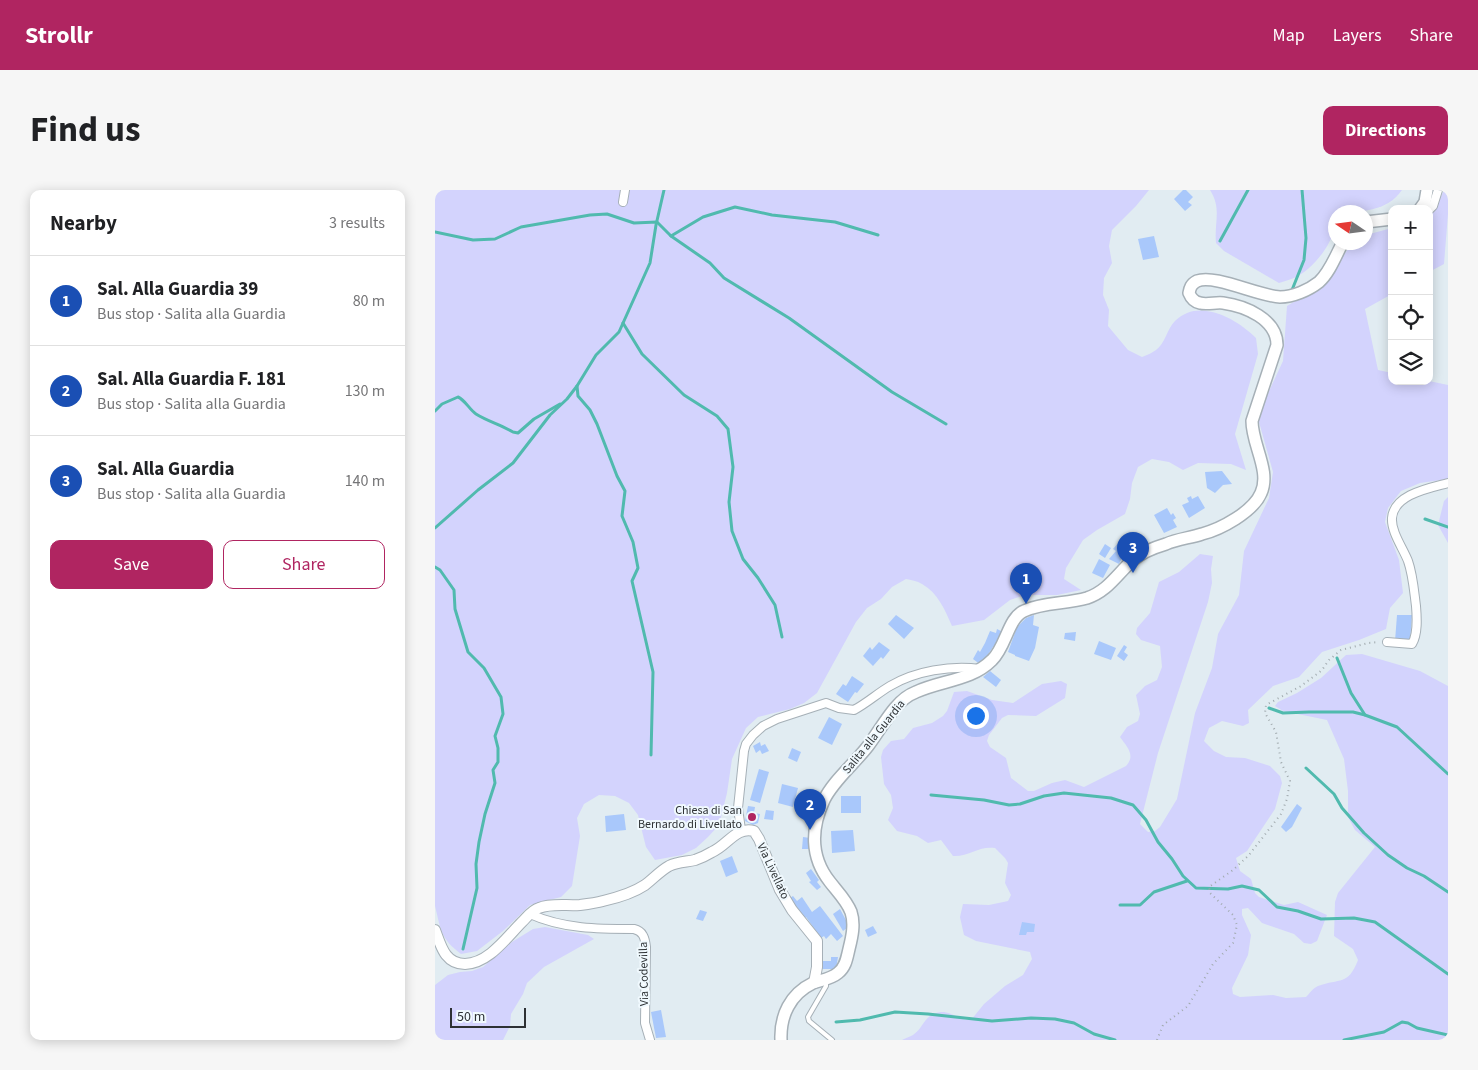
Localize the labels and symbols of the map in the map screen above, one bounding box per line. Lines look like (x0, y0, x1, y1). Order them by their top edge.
north arrow (1328, 205, 1373, 250)
pin: 3 (1117, 532, 1149, 573)
pin: 1 (1010, 563, 1042, 604)
street label: Salita alla Guardia (839, 696, 909, 778)
your location (963, 703, 989, 729)
pin: 2 (794, 789, 826, 830)
place label: Chiesa di San Bernardo di Livellato (638, 802, 742, 833)
marker: Chiesa di San Bernardo di Livellato (746, 811, 758, 823)
street label: Via Livellato (753, 840, 793, 902)
street label: Via Codevilla (635, 942, 653, 1006)
scale bar (450, 1005, 526, 1028)

